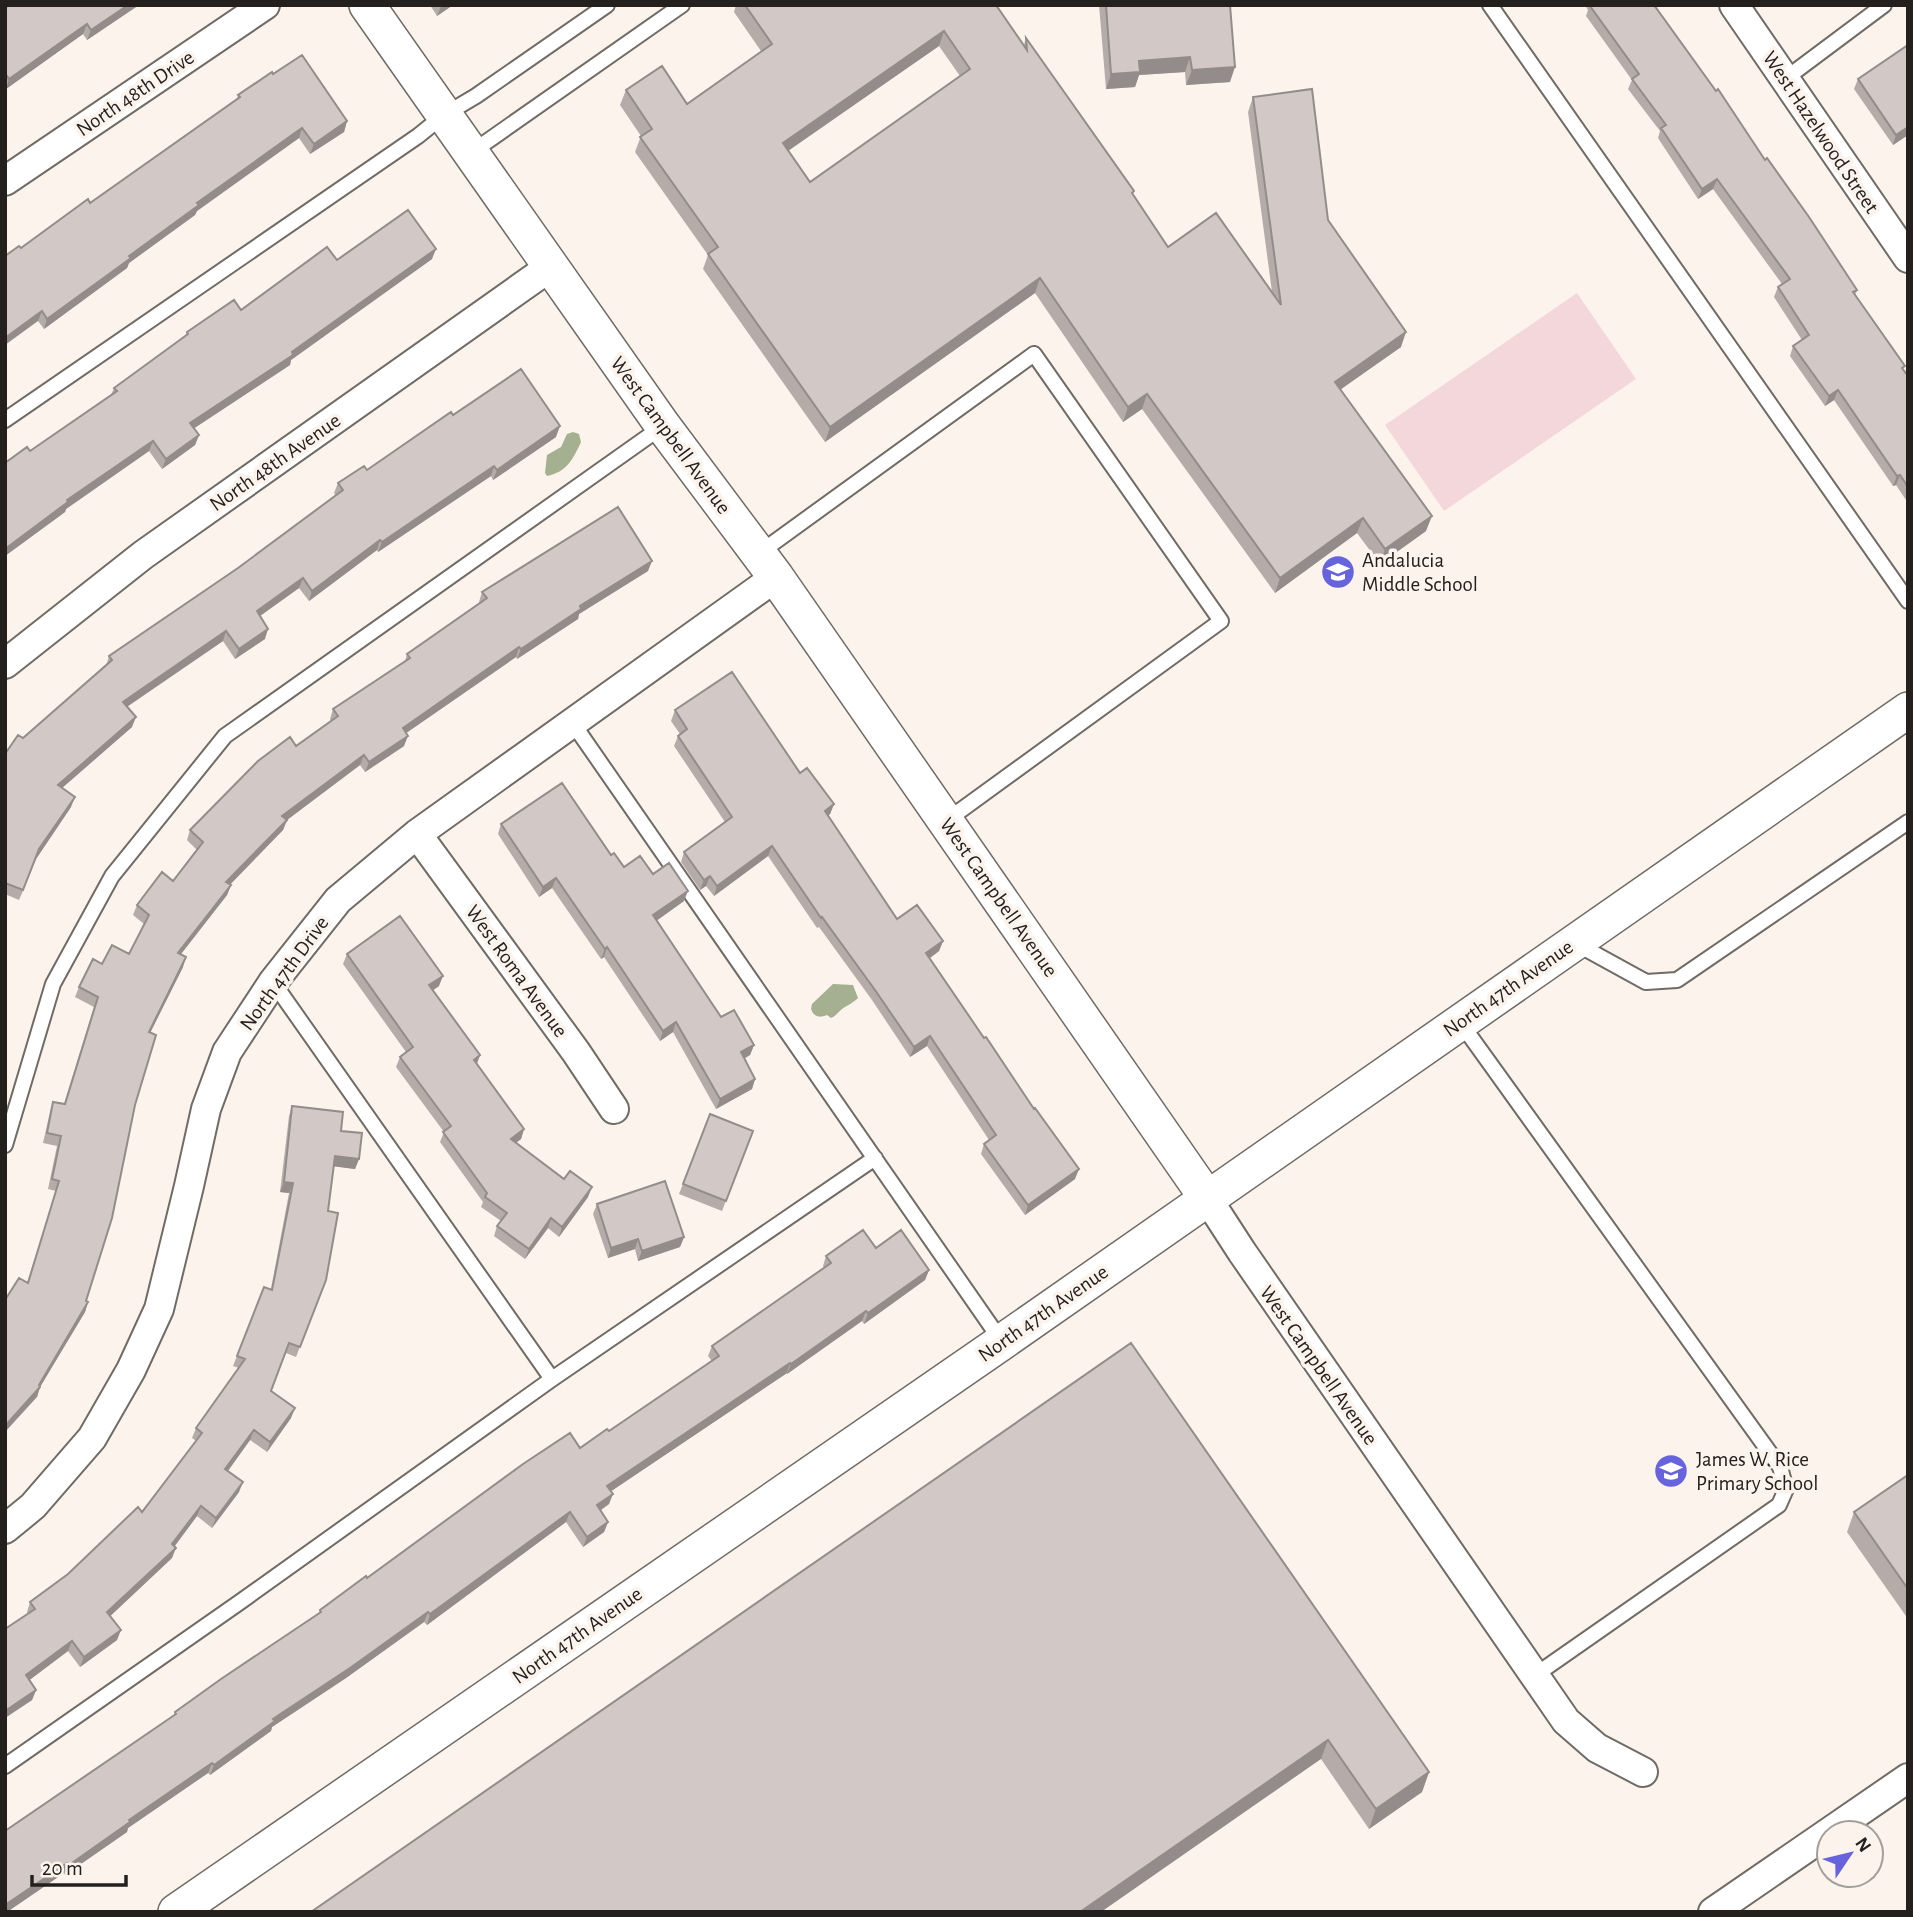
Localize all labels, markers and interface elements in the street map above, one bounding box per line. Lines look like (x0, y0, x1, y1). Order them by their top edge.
street label: North 48th Drive (73, 46, 198, 140)
street label: West Hazelwood Street (1759, 47, 1883, 217)
street label: West Campbell Avenue (607, 353, 735, 518)
street label: North 48th Avenue (206, 410, 344, 515)
place label: Andalucia Middle School (1362, 550, 1478, 595)
school or university icon: Andalucia Middle School (1319, 553, 1357, 591)
street label: West Campbell Avenue (936, 814, 1061, 981)
street label: West Roma Avenue (462, 901, 571, 1041)
street label: North 47th Drive (236, 912, 333, 1034)
street label: North 47th Avenue (1440, 936, 1577, 1041)
street label: North 47th Avenue (975, 1261, 1112, 1366)
street label: West Campbell Avenue (1256, 1282, 1381, 1449)
place label: James W. Rice Primary School (1696, 1449, 1819, 1494)
school or university icon: James W. Rice Primary School (1652, 1452, 1690, 1490)
street label: North 47th Avenue (509, 1583, 646, 1688)
north arrow (1815, 1819, 1885, 1889)
text: N (1851, 1834, 1874, 1856)
scale bar (32, 1843, 126, 1887)
text: 20 m (42, 1858, 83, 1879)

